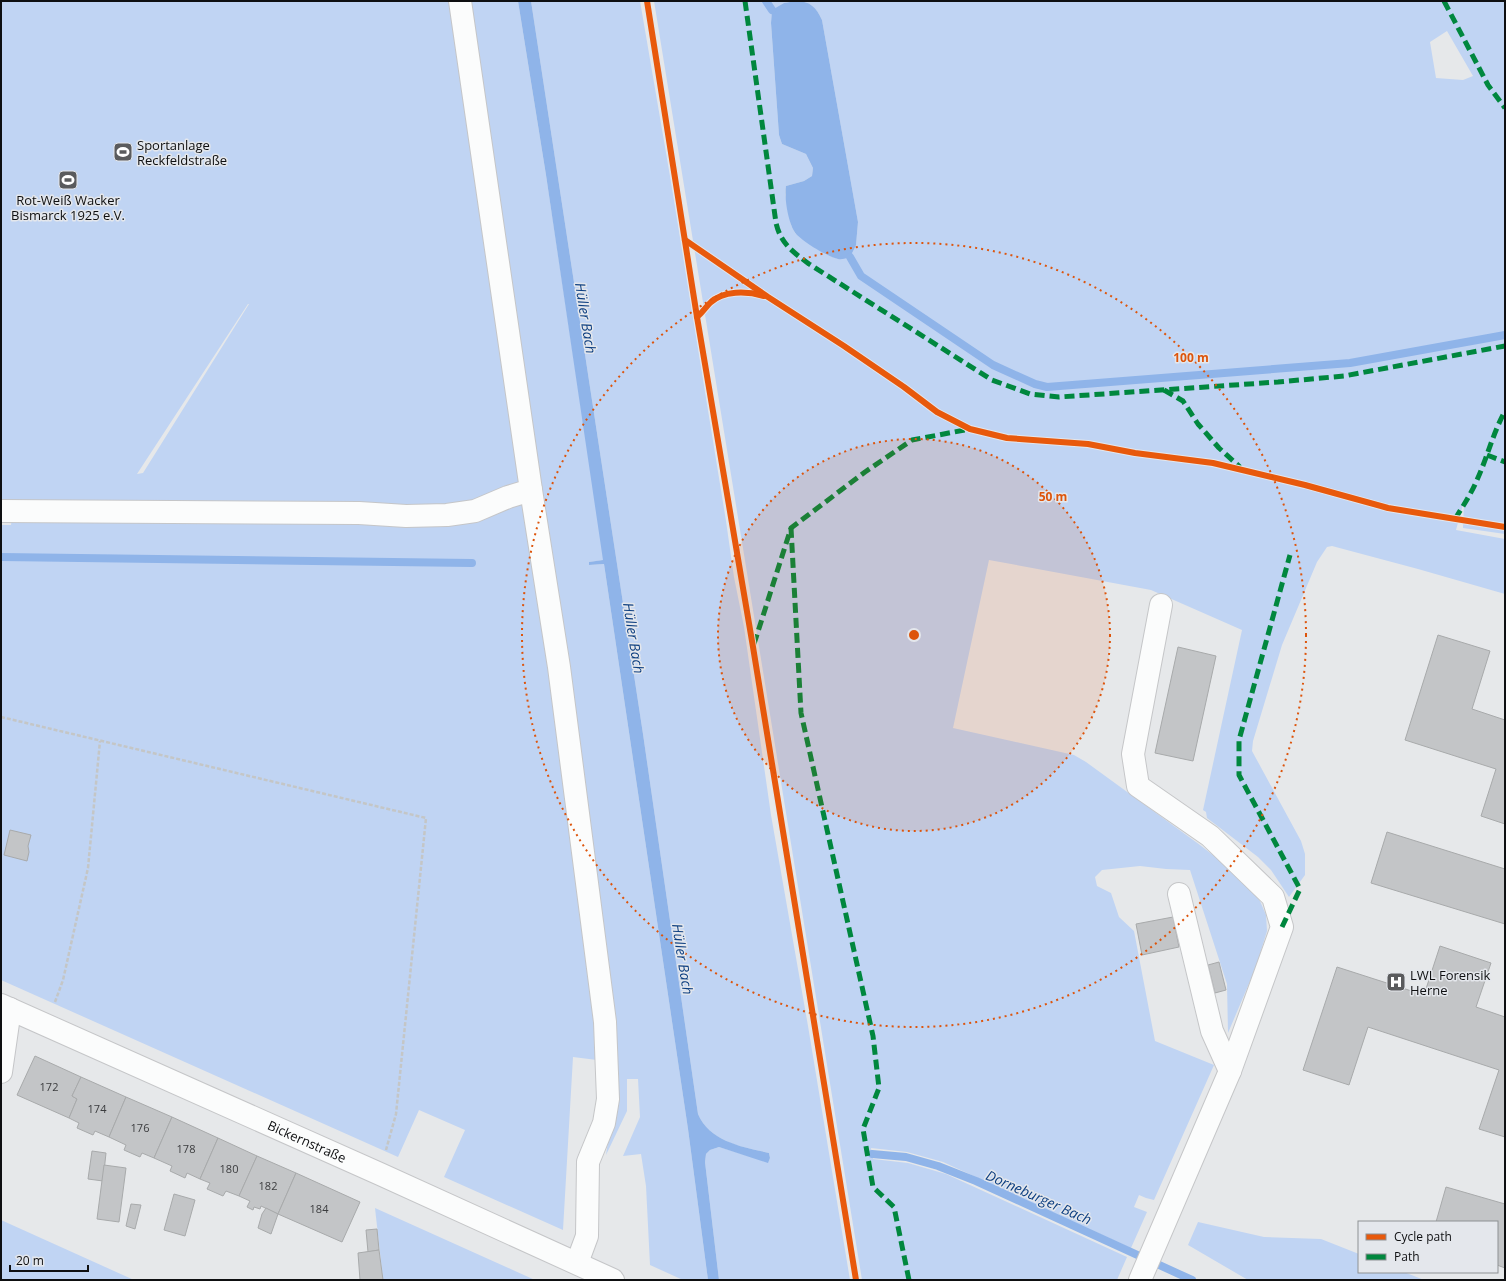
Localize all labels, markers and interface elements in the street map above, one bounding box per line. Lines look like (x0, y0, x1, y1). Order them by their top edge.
place label: Sportanlage Reckfeldstraße (137, 136, 227, 169)
sports icon: Sportanlage Reckfeldstraße (112, 141, 134, 163)
sports icon: Rot-Weiß Wacker Bismarck 1925 e.V. (57, 169, 79, 191)
place label: Rot-Weiß Wacker Bismarck 1925 e.V. (11, 191, 125, 224)
water label: Hüller Bach (571, 281, 601, 355)
text: 100 m (1173, 349, 1209, 366)
text: 50 m (1039, 488, 1067, 505)
water label: Hüller Bach (619, 601, 649, 675)
centre of rings (907, 628, 921, 642)
water label: Hüller Bach (668, 922, 698, 996)
place label: LWL Forensik Herne (1410, 966, 1491, 999)
hospital icon: LWL Forensik Herne (1385, 971, 1407, 993)
house number: 172 (40, 1079, 58, 1094)
house number: 174 (88, 1101, 107, 1116)
street label: Bickernstraße (265, 1116, 349, 1167)
house number: 176 (131, 1120, 149, 1135)
house number: 178 (177, 1141, 195, 1156)
house number: 180 (220, 1161, 238, 1176)
water label: Dorneburger Bach (983, 1165, 1095, 1229)
house number: 182 (259, 1178, 277, 1193)
house number: 184 (310, 1201, 329, 1216)
legend (1358, 1221, 1498, 1273)
text: Cycle path (1394, 1228, 1452, 1245)
scale bar (10, 1247, 88, 1273)
text: Path (1394, 1248, 1420, 1265)
text: 20 m (16, 1252, 44, 1269)

